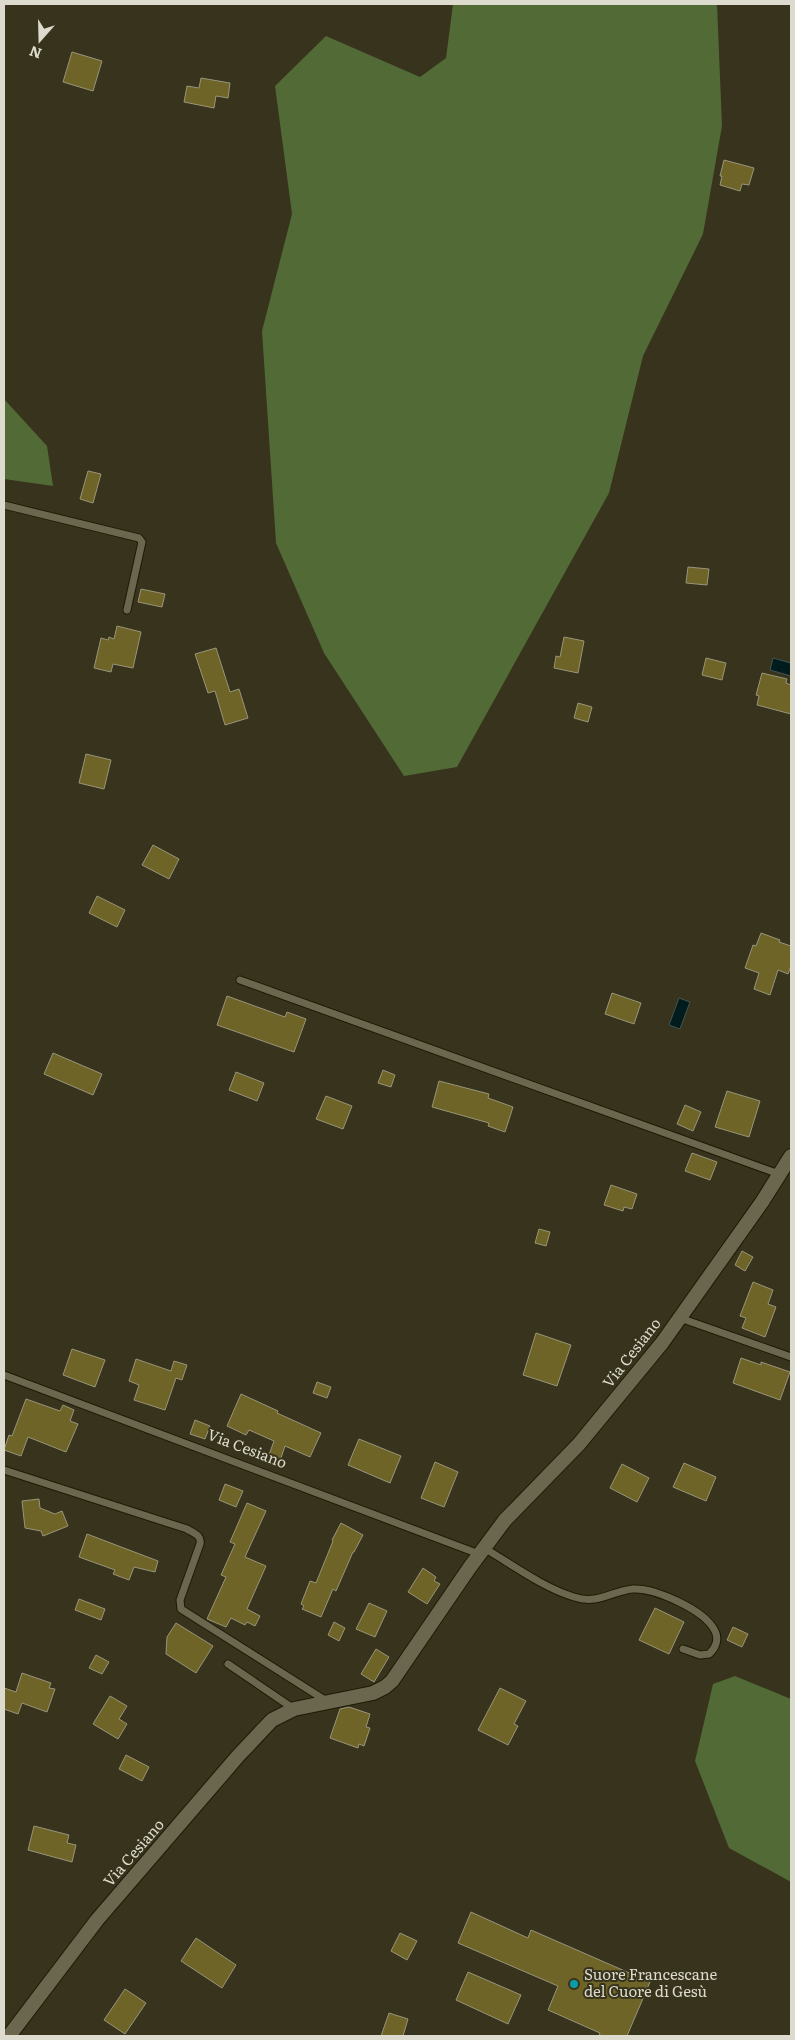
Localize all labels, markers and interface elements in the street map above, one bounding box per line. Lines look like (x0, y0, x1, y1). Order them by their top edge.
north arrow (15, 15, 65, 65)
text: N (26, 42, 44, 65)
street label: Via Cesiano (596, 1312, 666, 1392)
street label: Via Cesiano (205, 1422, 291, 1473)
street label: Via Cesiano (97, 1813, 169, 1891)
place label: Suore Francescane del Cuore di Gesù (584, 1962, 718, 2002)
marker: Suore Francescane del Cuore di Gesù (568, 1978, 580, 1990)

